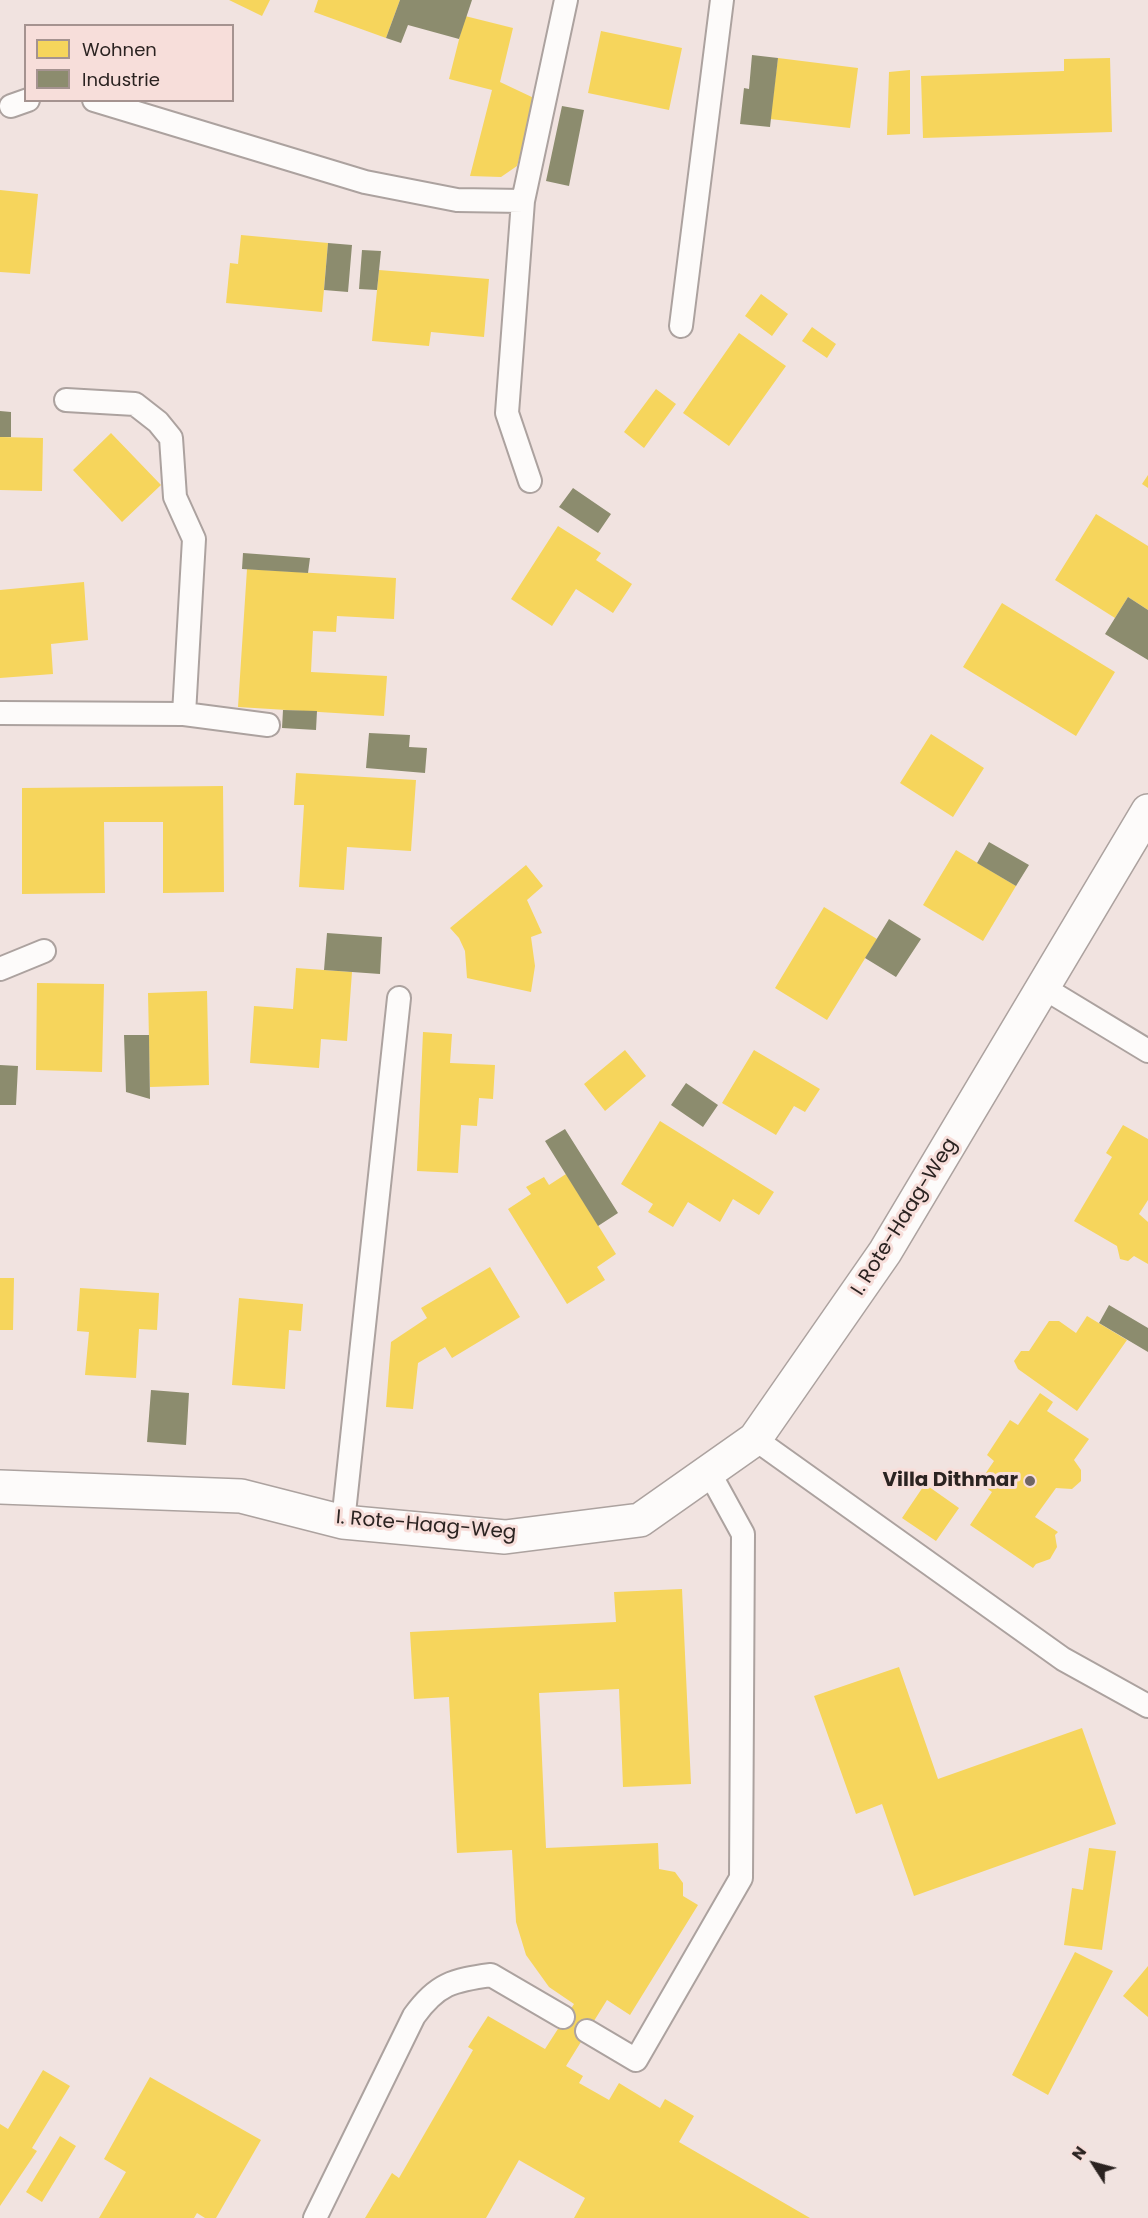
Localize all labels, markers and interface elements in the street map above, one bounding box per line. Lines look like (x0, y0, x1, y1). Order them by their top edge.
legend (24, 24, 234, 102)
text: Wohnen (82, 37, 157, 62)
text: Industrie (82, 67, 160, 92)
street label: I. Rote-Haag-Weg (847, 1134, 963, 1300)
place label: Villa Dithmar (883, 1469, 1018, 1493)
marker: Villa Dithmar (1023, 1474, 1037, 1488)
street label: I. Rote-Haag-Weg (335, 1506, 517, 1546)
north arrow (1064, 2134, 1124, 2194)
text: N (1066, 2141, 1092, 2165)

